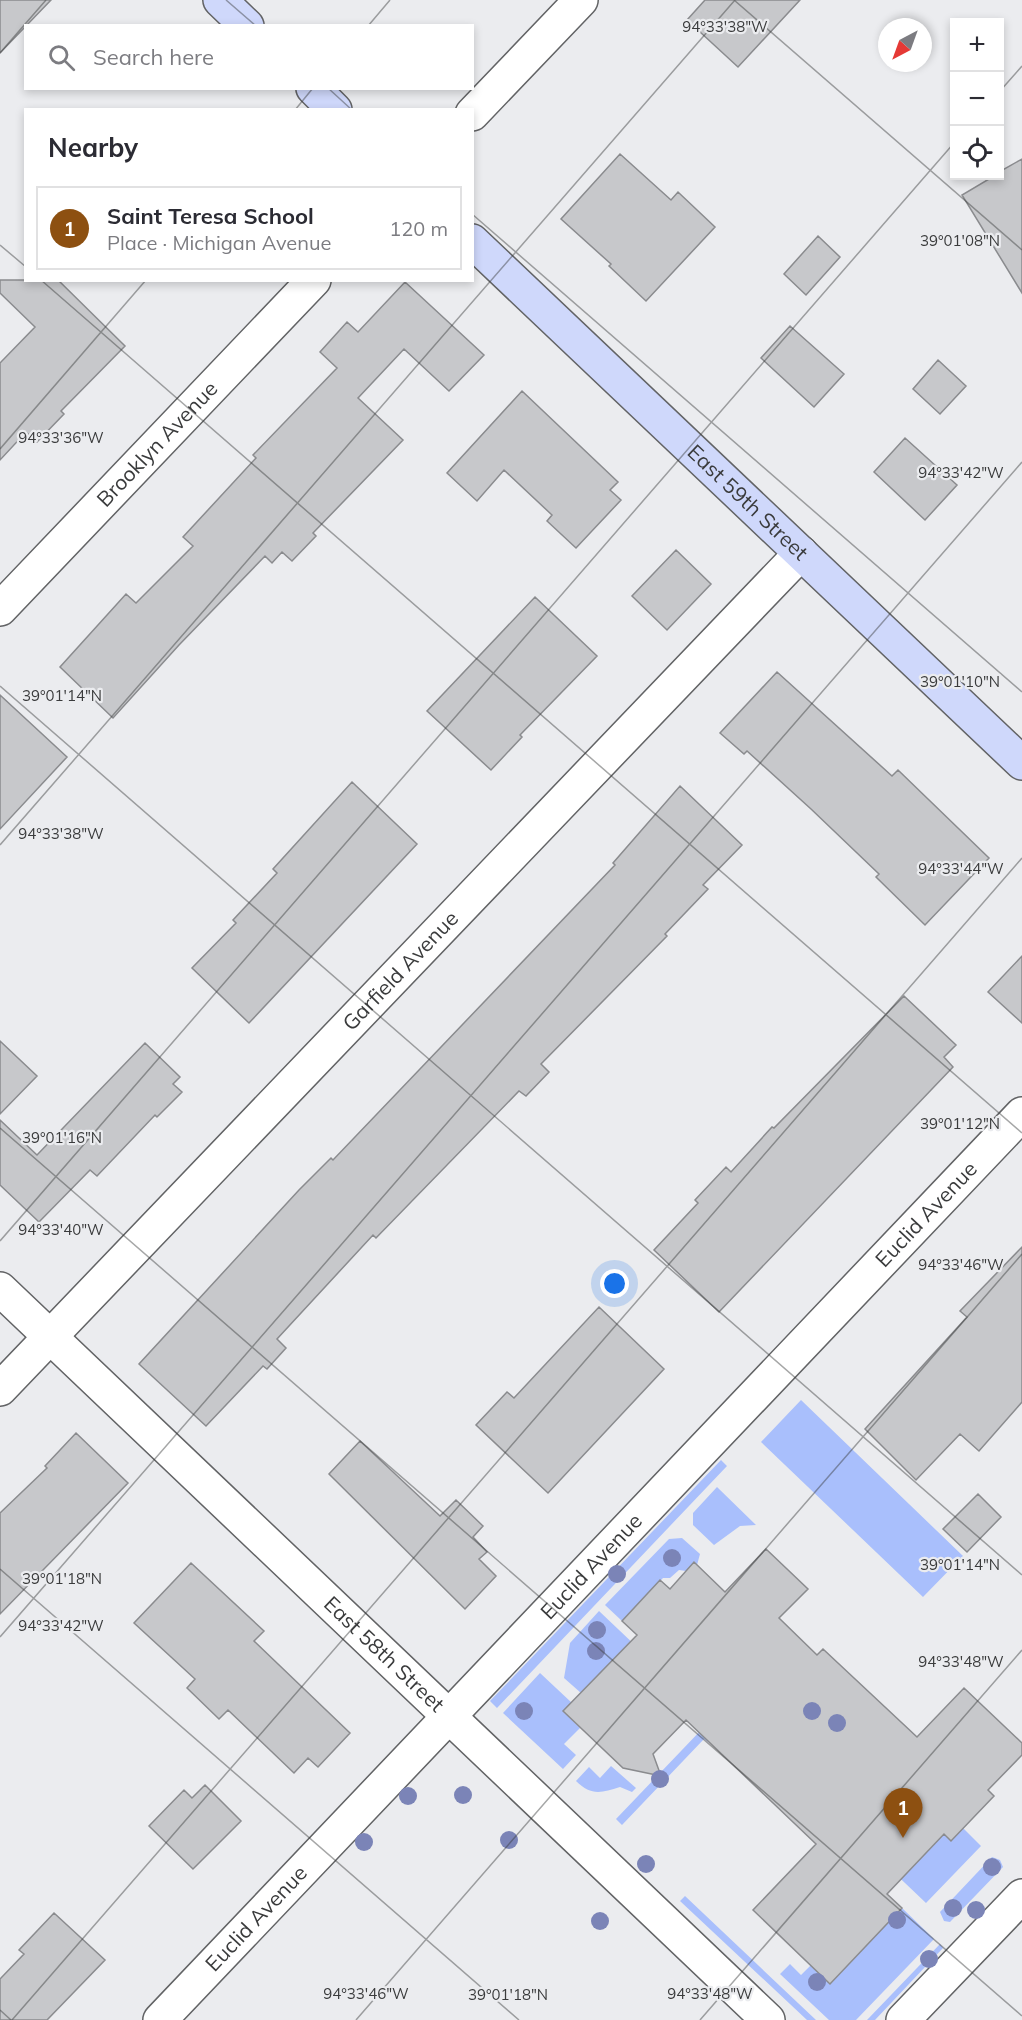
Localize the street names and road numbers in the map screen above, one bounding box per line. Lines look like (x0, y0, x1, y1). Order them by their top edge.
street label: Brooklyn Avenue (91, 375, 223, 512)
street label: East 59th Street (683, 439, 814, 565)
street label: Garfield Avenue (337, 905, 463, 1036)
street label: Euclid Avenue (869, 1155, 982, 1272)
street label: Euclid Avenue (534, 1507, 647, 1624)
street label: East 58th Street (319, 1590, 450, 1717)
street label: Euclid Avenue (199, 1860, 312, 1976)

